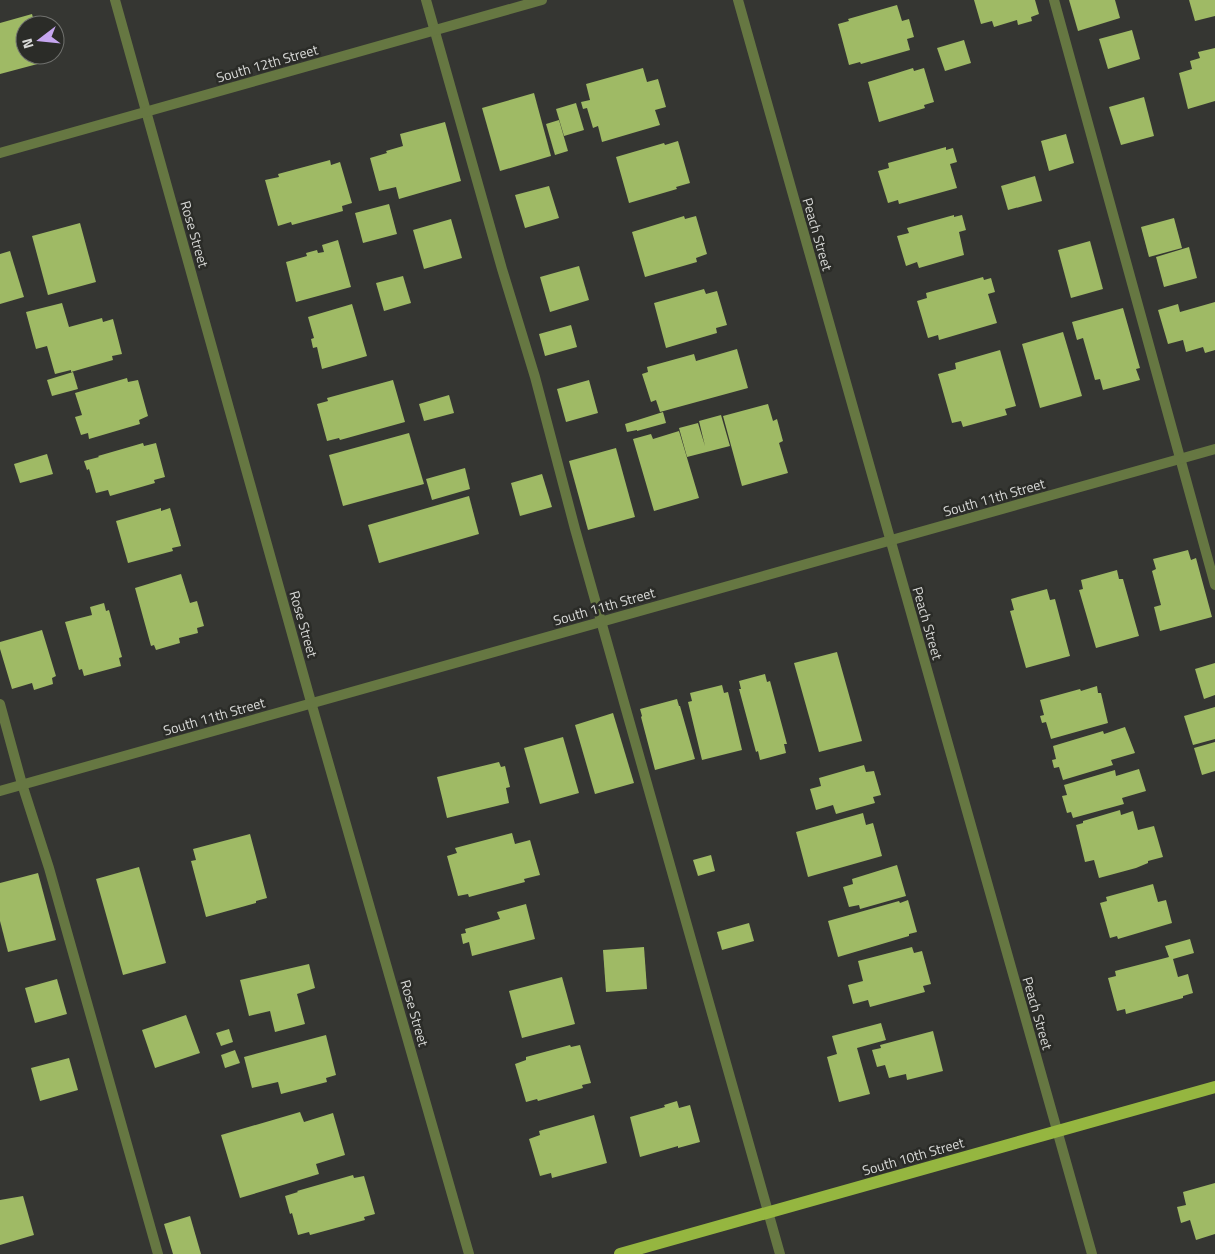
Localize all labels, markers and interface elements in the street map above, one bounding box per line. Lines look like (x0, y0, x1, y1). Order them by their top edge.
north arrow (15, 15, 65, 65)
text: N (16, 36, 38, 51)
street label: South 12th Street (214, 38, 321, 88)
street label: Peach Street (798, 195, 838, 273)
street label: Rose Street (175, 198, 215, 270)
street label: South 11th Street (941, 472, 1048, 522)
street label: South 11th Street (551, 581, 658, 631)
street label: Peach Street (908, 584, 948, 662)
street label: Rose Street (284, 588, 324, 660)
street label: South 11th Street (161, 691, 268, 741)
street label: Peach Street (1018, 974, 1058, 1052)
street label: Rose Street (395, 977, 435, 1049)
street label: South 10th Street (860, 1131, 967, 1181)

